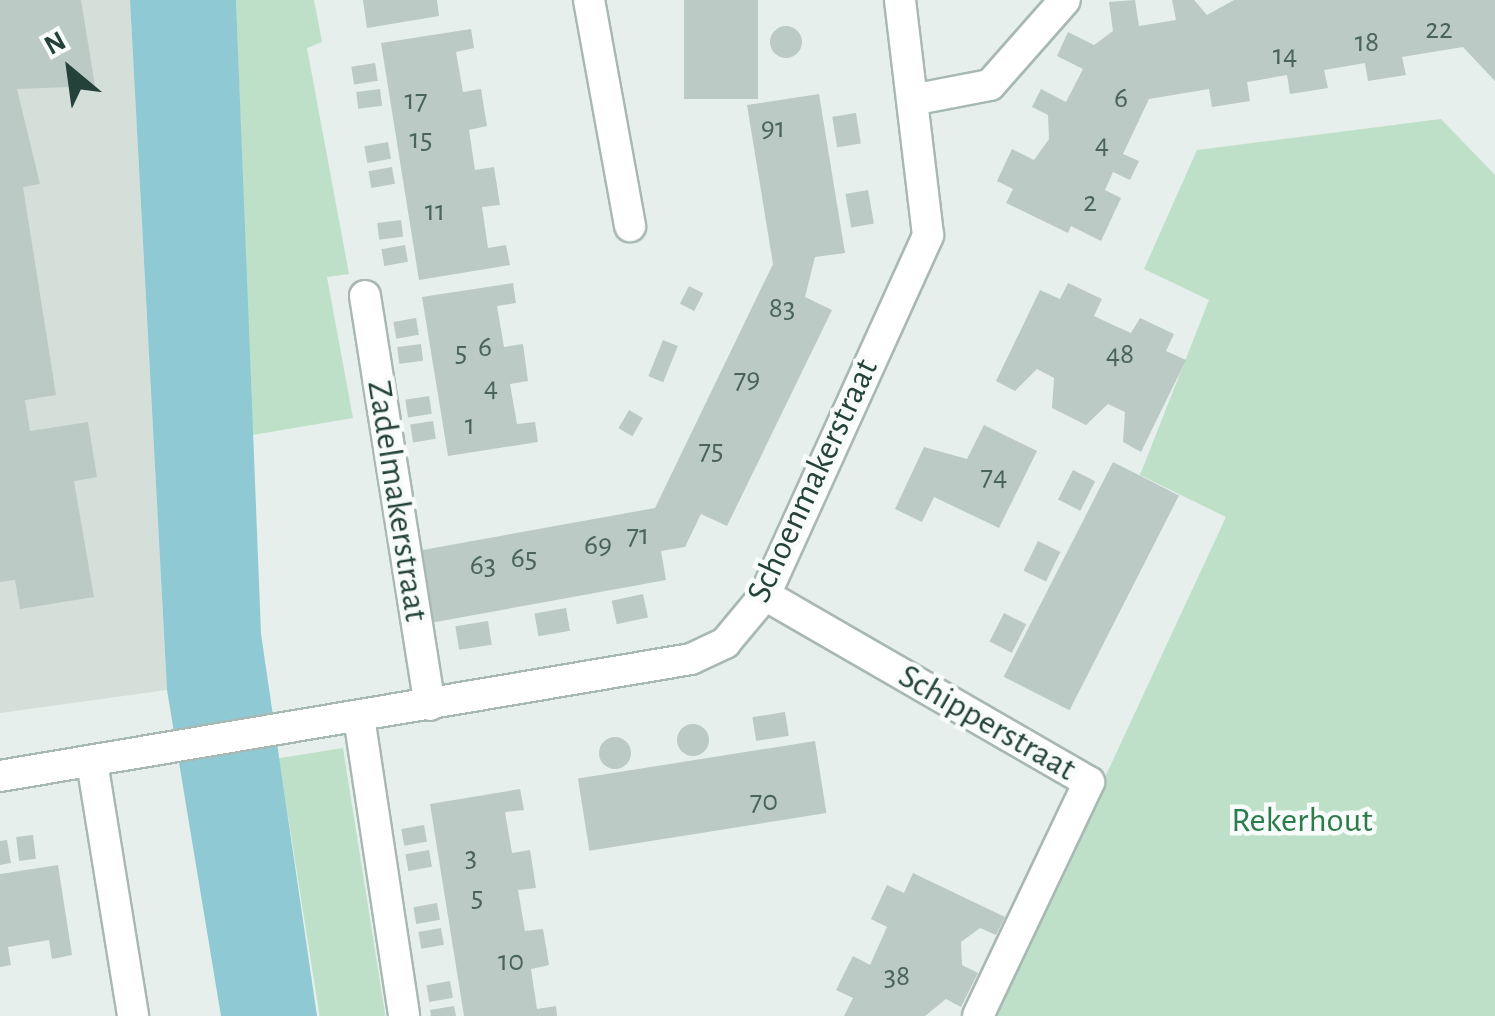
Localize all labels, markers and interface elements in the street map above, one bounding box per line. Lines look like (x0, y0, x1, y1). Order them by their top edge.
house number: 22 (1425, 11, 1453, 47)
north arrow (20, 20, 120, 120)
house number: 18 (1355, 24, 1379, 60)
text: N (40, 27, 71, 61)
house number: 14 (1273, 37, 1297, 73)
house number: 6 (1114, 80, 1128, 116)
house number: 17 (405, 82, 427, 118)
house number: 91 (761, 110, 785, 146)
house number: 15 (410, 121, 432, 157)
house number: 4 (1095, 126, 1109, 162)
house number: 2 (1083, 184, 1097, 220)
house number: 11 (425, 193, 445, 229)
house number: 83 (769, 290, 795, 326)
house number: 6 (478, 329, 492, 365)
house number: 5 (455, 334, 467, 370)
house number: 48 (1106, 336, 1134, 372)
street label: Schoenmakerstraat (738, 352, 888, 610)
house number: 79 (734, 361, 760, 397)
house number: 4 (484, 369, 498, 405)
street label: Zadelmakerstraat (357, 378, 437, 624)
house number: 1 (465, 407, 475, 443)
house number: 75 (698, 432, 724, 468)
house number: 74 (981, 458, 1007, 494)
house number: 71 (627, 517, 649, 553)
house number: 69 (584, 527, 612, 563)
house number: 65 (511, 540, 537, 576)
house number: 63 (470, 547, 496, 583)
street label: Schipperstraat (891, 655, 1083, 791)
house number: 70 (750, 783, 778, 819)
park label: Rekerhout (1231, 800, 1373, 842)
house number: 3 (465, 839, 477, 875)
house number: 5 (471, 879, 483, 915)
house number: 10 (498, 943, 524, 979)
house number: 38 (884, 958, 910, 994)

